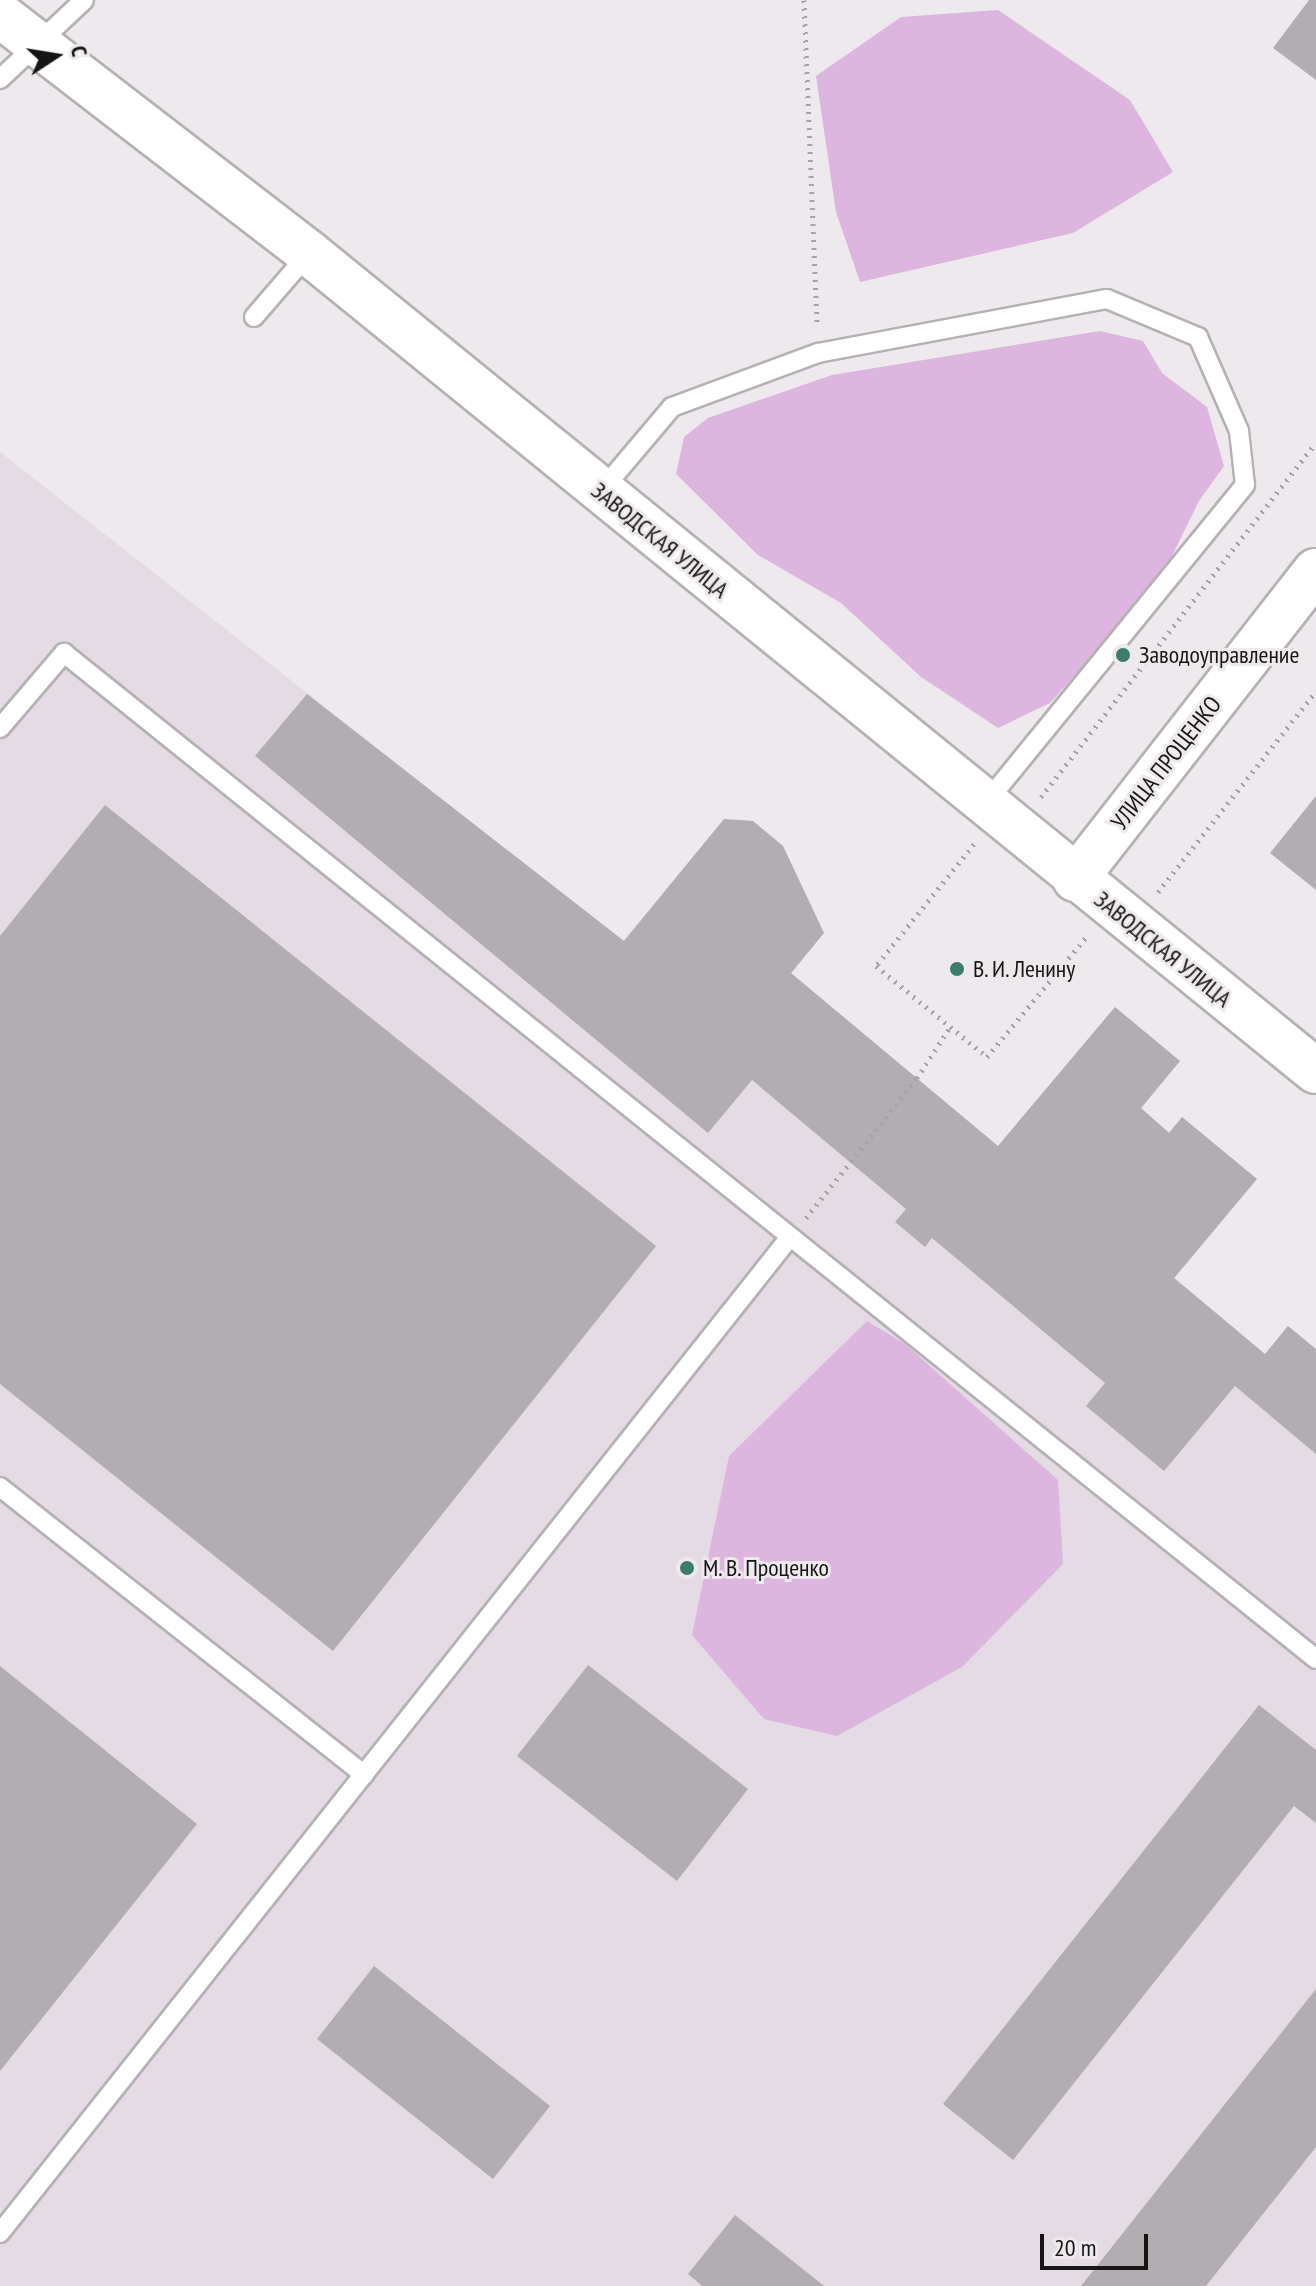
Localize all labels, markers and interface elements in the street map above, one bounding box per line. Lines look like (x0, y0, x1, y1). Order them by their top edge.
north arrow (16, 16, 96, 96)
text: С (65, 43, 94, 59)
street label: ЗАВОДСКАЯ УЛИЦА (585, 476, 735, 604)
place label: Заводоуправление (1139, 641, 1299, 669)
marker: Заводоуправление (1114, 646, 1132, 664)
street label: УЛИЦА ПРОЦЕНКО (1105, 690, 1227, 836)
street label: ЗАВОДСКАЯ УЛИЦА (1088, 885, 1238, 1013)
place label: В. И. Ленину (973, 955, 1078, 983)
marker: В. И. Ленину (948, 960, 966, 978)
place label: М. В. Проценко (703, 1554, 832, 1582)
marker: М. В. Проценко (678, 1559, 696, 1577)
scale bar (1044, 2218, 1152, 2268)
text: 20 m (1054, 2232, 1096, 2263)

